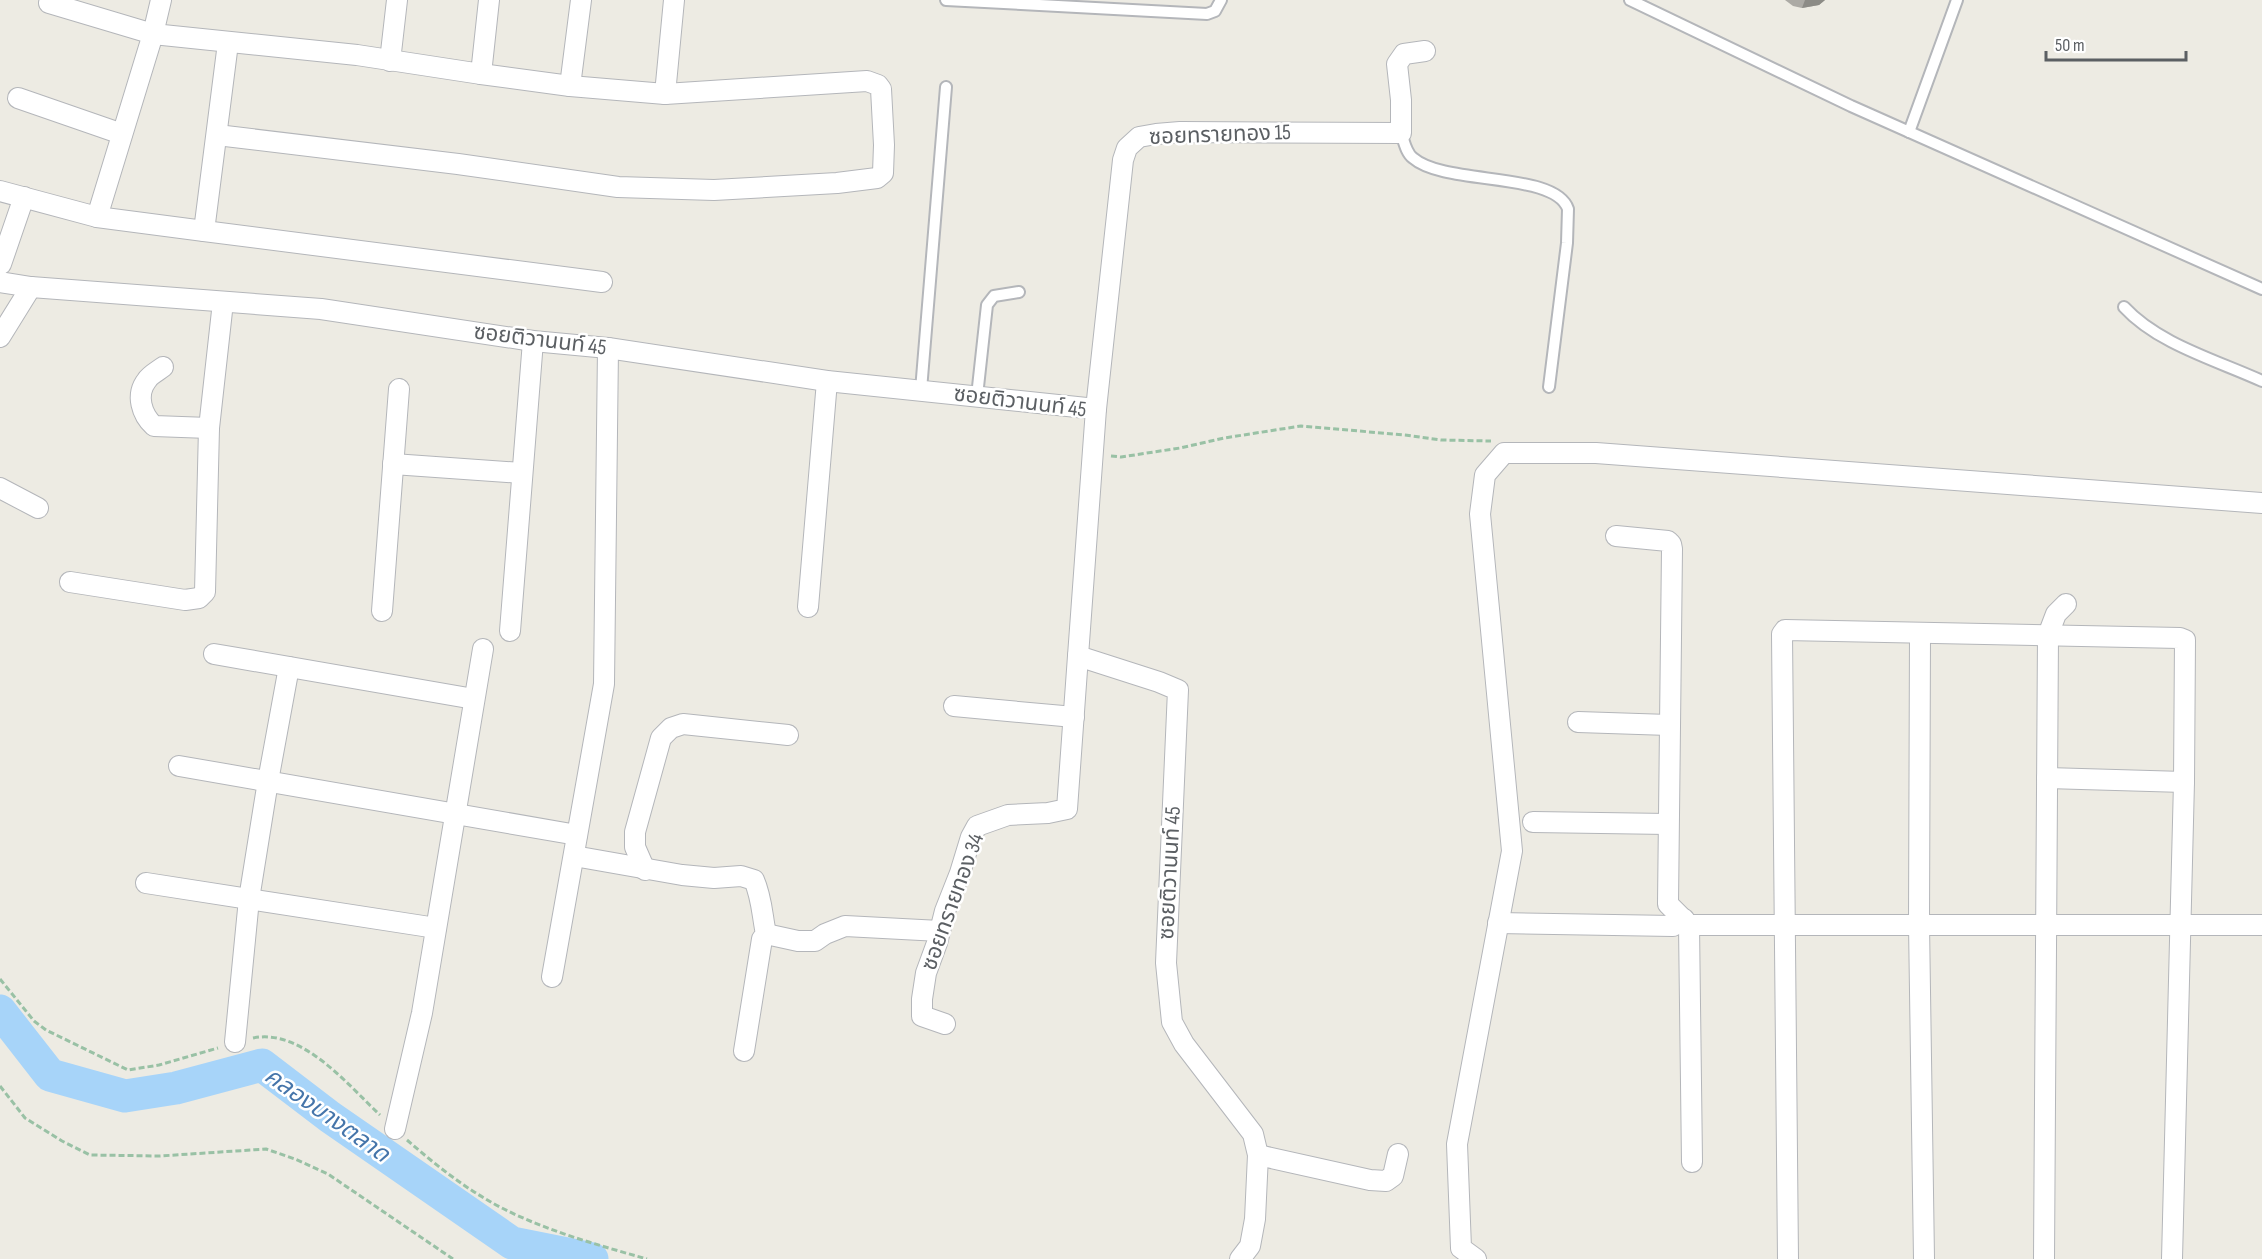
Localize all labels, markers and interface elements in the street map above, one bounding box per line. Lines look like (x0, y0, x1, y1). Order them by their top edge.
scale bar (2046, 24, 2186, 62)
text: 50 m (2055, 35, 2085, 56)
street label: ซอยทรายทอง 15 (1149, 119, 1292, 151)
street label: ซอยติวานนท์ 45 (472, 318, 608, 362)
street label: ซอยติวานนท์ 45 (952, 380, 1088, 424)
street label: ซอยติวานนท์ 45 (1153, 805, 1187, 940)
street label: ซอยทรายทอง 34 (916, 830, 990, 974)
water label: คลองบางตลาด (259, 1061, 396, 1169)

